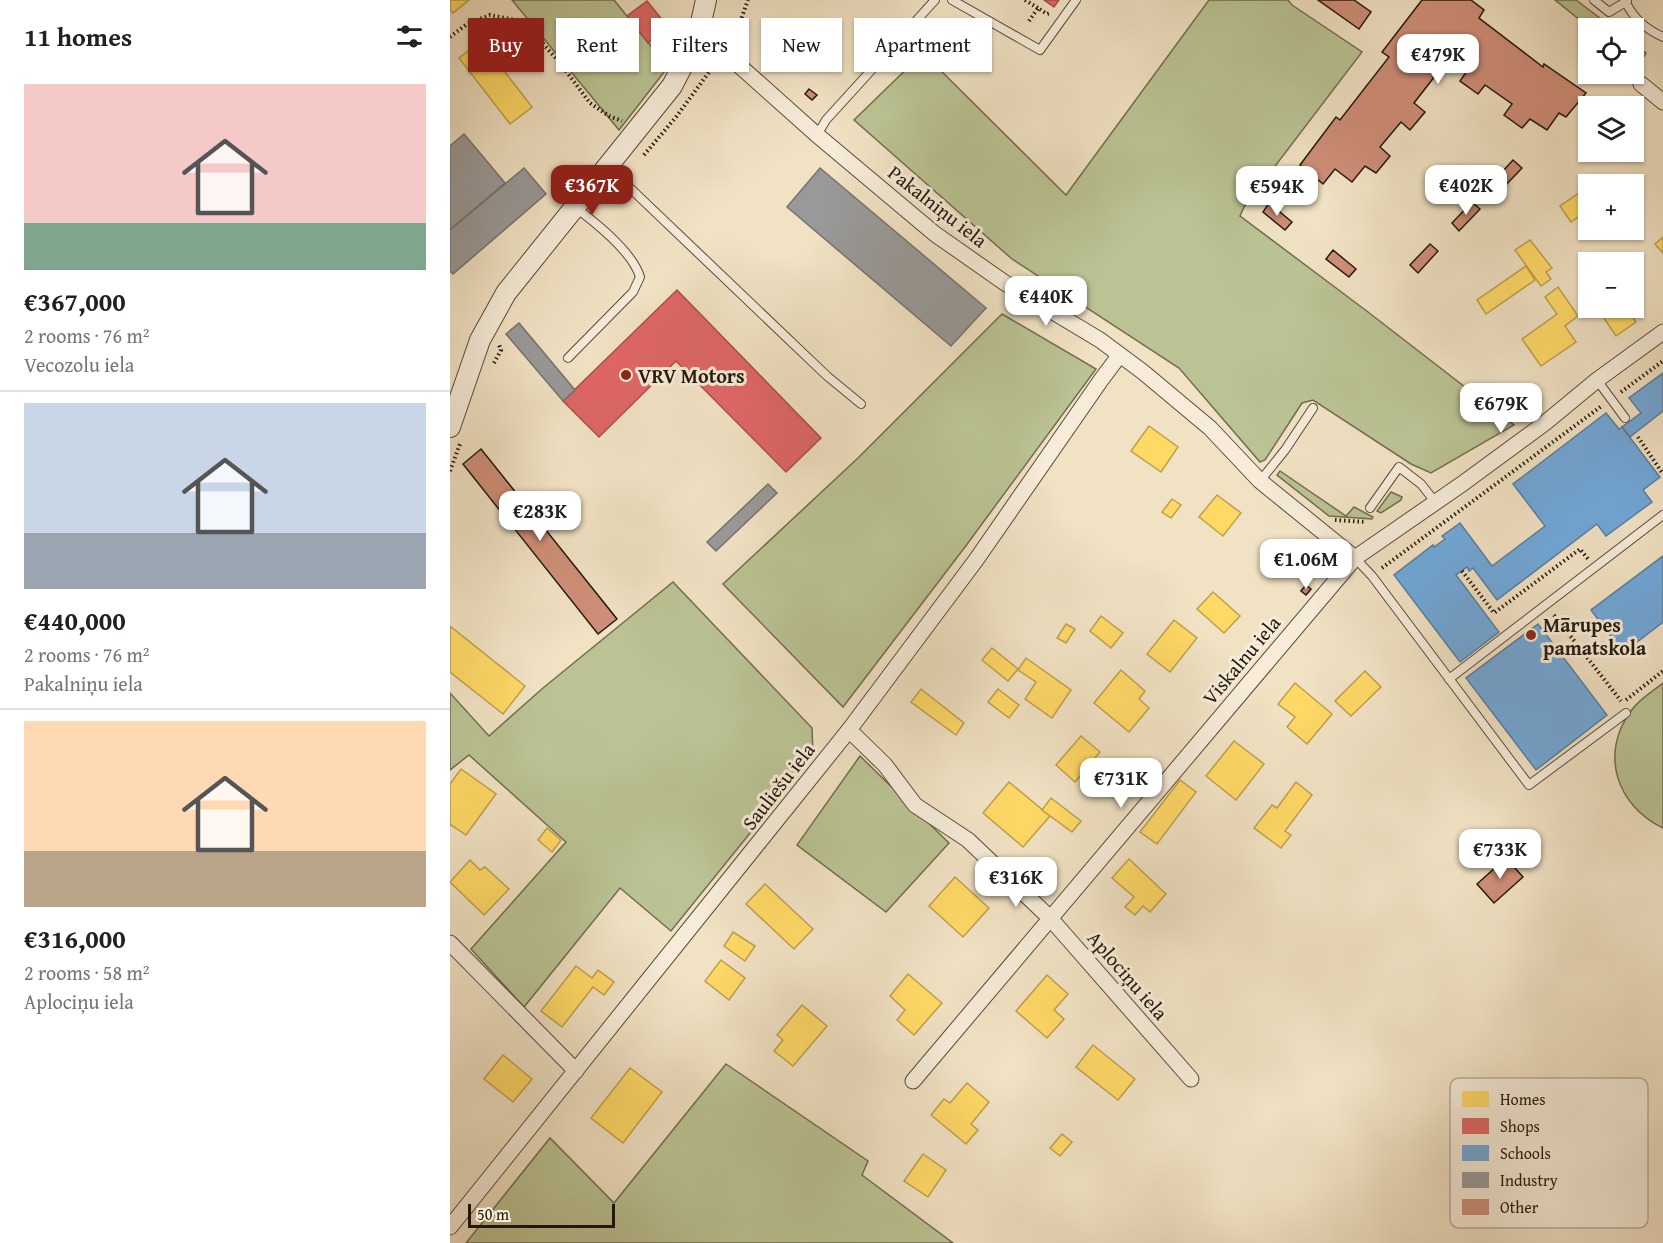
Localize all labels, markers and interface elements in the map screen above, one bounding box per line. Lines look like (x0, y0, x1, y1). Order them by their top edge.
text: 11 homes (24, 17, 132, 56)
chip: Buy (468, 18, 544, 72)
chip: Rent (556, 18, 639, 72)
chip: Filters (651, 18, 749, 72)
chip: New (761, 18, 842, 72)
chip: Apartment (854, 18, 992, 72)
map controls (1578, 18, 1644, 318)
button: locate (1578, 18, 1644, 84)
icon: filters (393, 20, 426, 53)
pin: €479K (1396, 34, 1480, 85)
text: €479K (1411, 39, 1465, 68)
button: layers (1578, 96, 1644, 162)
icon: home (171, 123, 279, 231)
street label: Pakalniņu iela (882, 158, 994, 254)
pin: €367K (550, 165, 634, 216)
pin: €402K (1424, 165, 1508, 216)
pin: €594K (1235, 166, 1319, 217)
text: €367K (565, 170, 619, 199)
text: €402K (1439, 170, 1493, 199)
text: €594K (1250, 171, 1304, 200)
button: + (1578, 174, 1644, 240)
button: − (1578, 252, 1644, 318)
pin: €440K (1004, 276, 1088, 327)
text: €440K (1019, 281, 1073, 310)
text: €367,000 (24, 282, 126, 321)
text: 2 rooms · 76 m² (24, 321, 150, 350)
text: Vecozolu iela (24, 350, 134, 379)
place label: VRV Motors (638, 361, 745, 390)
marker: VRV Motors (619, 368, 633, 382)
pin: €679K (1459, 383, 1543, 434)
text: €679K (1474, 388, 1528, 417)
icon: home (171, 442, 279, 550)
pin: €283K (498, 491, 582, 542)
text: €283K (513, 496, 567, 525)
pin: €1.06M (1257, 539, 1355, 590)
text: €1.06M (1274, 544, 1338, 573)
text: €440,000 (24, 601, 126, 640)
street label: Viskalnu iela (1195, 609, 1287, 711)
place label: Mārupes pamatskola (1543, 610, 1647, 662)
marker: Mārupes pamatskola (1524, 628, 1538, 642)
text: 2 rooms · 76 m² (24, 640, 150, 669)
text: Pakalniņu iela (24, 669, 143, 698)
street label: Sauliešu iela (735, 736, 822, 836)
pin: €731K (1079, 758, 1163, 809)
icon: home (171, 760, 279, 868)
text: €731K (1094, 763, 1148, 792)
pin: €733K (1458, 829, 1542, 880)
text: €733K (1473, 834, 1527, 863)
pin: €316K (974, 857, 1058, 908)
text: €316K (989, 862, 1043, 891)
text: €316,000 (24, 919, 126, 958)
street label: Aplociņu iela (1081, 924, 1175, 1026)
text: 2 rooms · 58 m² (24, 958, 150, 987)
text: Aplociņu iela (24, 987, 134, 1016)
legend (1450, 1078, 1648, 1228)
text: Homes (1500, 1087, 1546, 1111)
text: Shops (1500, 1114, 1540, 1138)
text: Schools (1500, 1141, 1551, 1165)
text: Industry (1500, 1168, 1558, 1192)
text: Other (1500, 1195, 1539, 1219)
scale bar (468, 1201, 615, 1228)
text: 50 m (477, 1202, 509, 1226)

